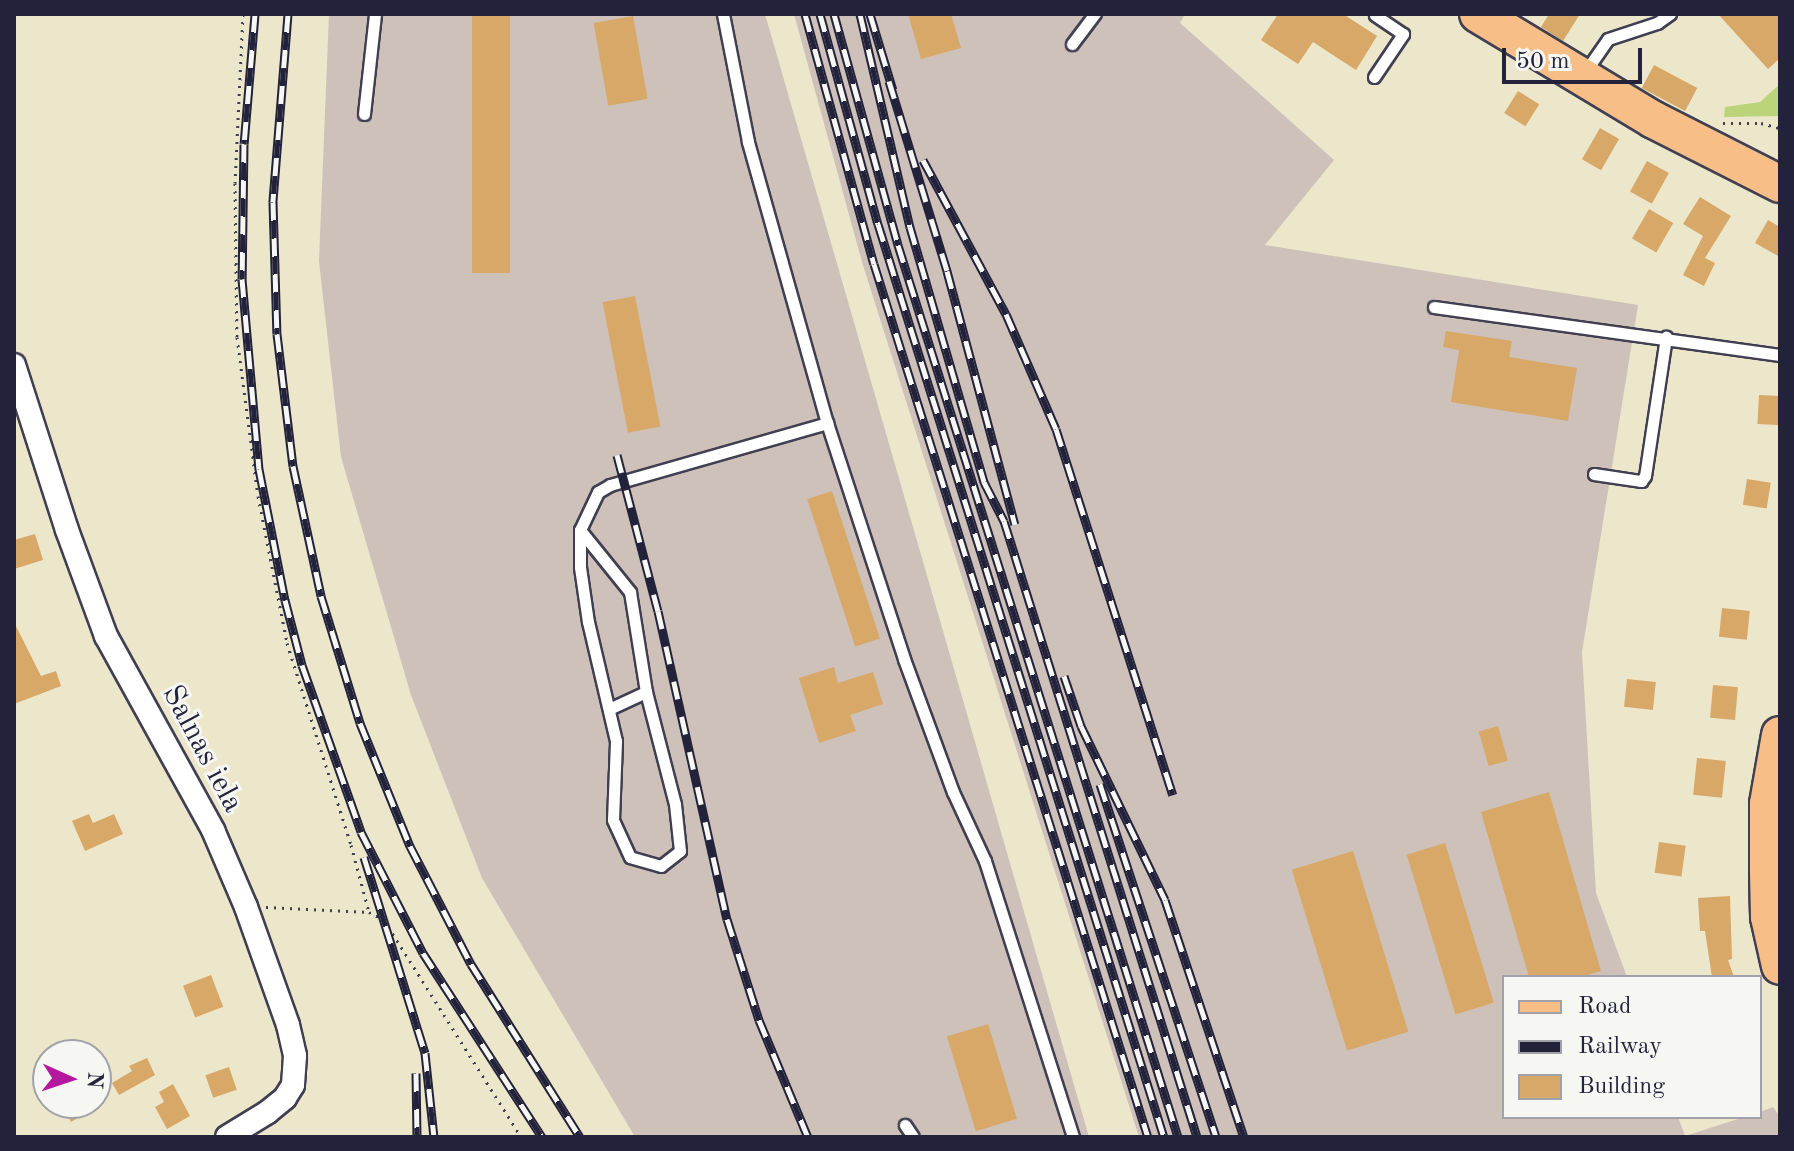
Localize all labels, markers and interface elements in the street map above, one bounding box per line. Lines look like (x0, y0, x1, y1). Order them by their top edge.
scale bar (1506, 32, 1646, 82)
text: 50 m (1516, 50, 1570, 74)
street label: Salnas iela (154, 679, 250, 819)
legend (1502, 975, 1762, 1119)
text: Road (1578, 995, 1631, 1019)
text: Railway (1578, 1035, 1662, 1059)
north arrow (32, 1039, 112, 1119)
text: N (83, 1071, 105, 1089)
text: Building (1578, 1075, 1665, 1099)

